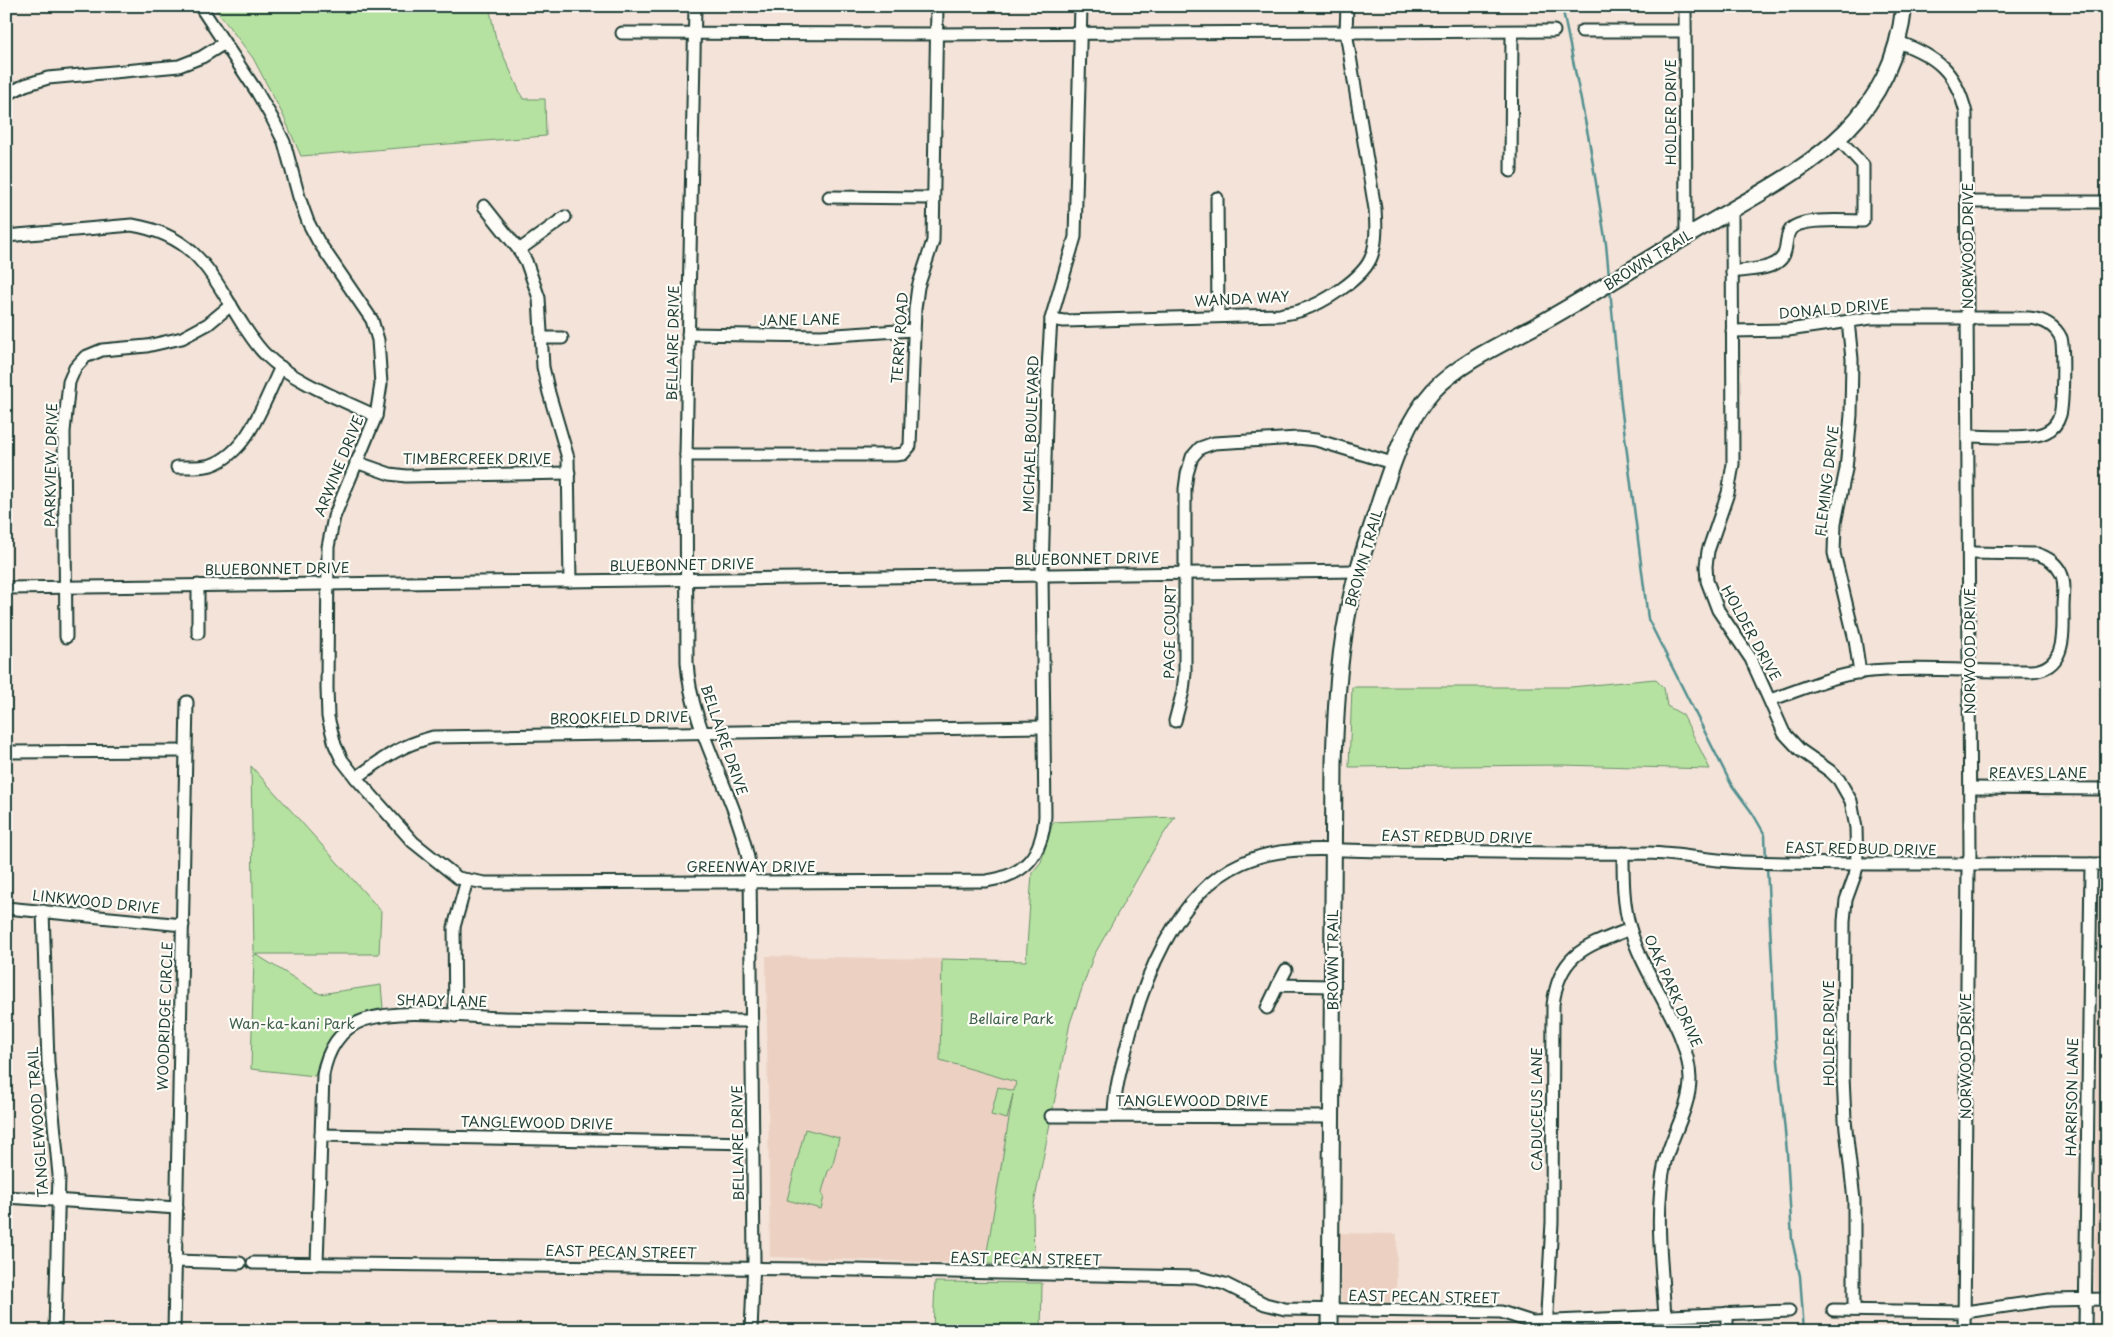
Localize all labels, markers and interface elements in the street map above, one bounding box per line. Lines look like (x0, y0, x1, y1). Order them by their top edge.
street label: HOLDER DRIVE (1660, 59, 1681, 165)
street label: NORWOOD DRIVE (1957, 182, 1978, 309)
street label: BROWN TRAIL (1599, 224, 1696, 295)
street label: BELLAIRE DRIVE (661, 285, 684, 401)
street label: WANDA WAY (1194, 286, 1290, 311)
street label: TERRY ROAD (886, 292, 913, 384)
street label: DONALD DRIVE (1778, 293, 1890, 324)
street label: JANE LANE (759, 308, 841, 331)
street label: MICHAEL BOULEVARD (1017, 355, 1044, 513)
street label: PARKVIEW DRIVE (39, 403, 62, 527)
street label: ARWINE DRIVE (309, 412, 368, 519)
street label: FLEMING DRIVE (1809, 424, 1844, 538)
street label: TIMBERCREEK DRIVE (403, 448, 551, 469)
street label: BROWN TRAIL (1339, 506, 1388, 609)
street label: BLUEBONNET DRIVE (1014, 547, 1160, 570)
street label: BLUEBONNET DRIVE (609, 553, 755, 576)
street label: BLUEBONNET DRIVE (204, 557, 350, 580)
street label: HOLDER DRIVE (1716, 581, 1786, 685)
street label: PAGE COURT (1158, 584, 1181, 679)
street label: NORWOOD DRIVE (1959, 587, 1980, 714)
street label: BELLAIRE DRIVE (696, 682, 753, 798)
street label: BROOKFIELD DRIVE (549, 706, 689, 729)
street label: REAVES LANE (1989, 762, 2087, 783)
street label: EAST REDBUD DRIVE (1381, 825, 1533, 848)
street label: EAST REDBUD DRIVE (1785, 837, 1937, 860)
street label: GREENWAY DRIVE (686, 856, 816, 877)
street label: LINKWOOD DRIVE (31, 884, 161, 919)
street label: BROWN TRAIL (1322, 909, 1343, 1011)
street label: OAK PARK DRIVE (1639, 931, 1708, 1051)
street label: WOODRIDGE CIRCLE (151, 941, 178, 1091)
street label: HOLDER DRIVE (1818, 980, 1839, 1086)
street label: SHADY LANE (396, 989, 488, 1012)
street label: NORWOOD DRIVE (1955, 992, 1976, 1119)
park label: Bellaire Park (968, 1008, 1055, 1029)
park label: Wan-ka-kani Park (229, 1013, 355, 1034)
street label: HARRISON LANE (2060, 1037, 2083, 1157)
street label: TANGLEWOOD TRAIL (22, 1046, 53, 1198)
street label: CADUCEUS LANE (1526, 1047, 1547, 1171)
street label: BELLAIRE DRIVE (726, 1085, 749, 1201)
street label: TANGLEWOOD DRIVE (1116, 1090, 1269, 1111)
street label: TANGLEWOOD DRIVE (460, 1111, 614, 1134)
street label: EAST PECAN STREET (545, 1240, 697, 1263)
street label: EAST PECAN STREET (950, 1247, 1102, 1270)
street label: EAST PECAN STREET (1348, 1285, 1500, 1308)

